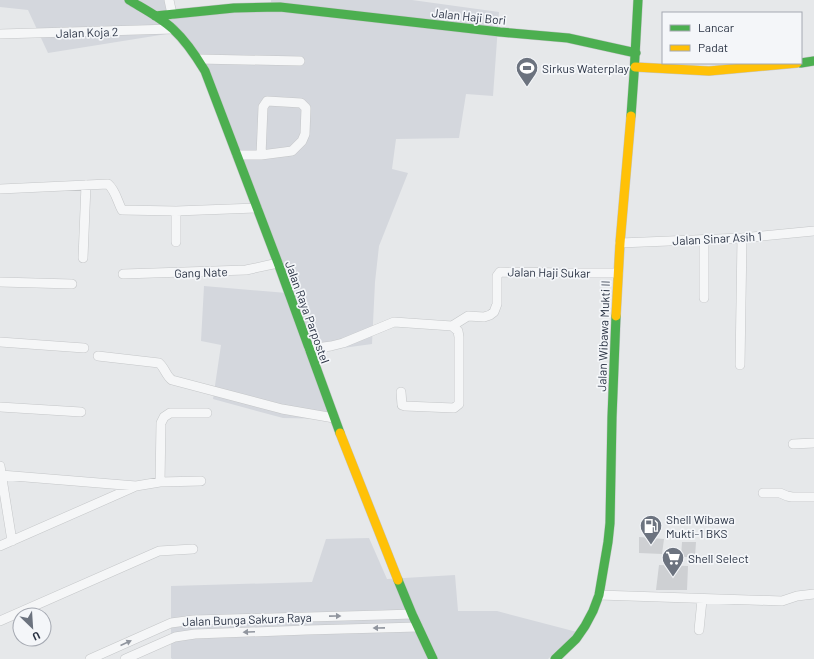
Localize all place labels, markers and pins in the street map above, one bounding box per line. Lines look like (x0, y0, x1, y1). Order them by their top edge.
sports icon: Sirkus Waterplay (514, 55, 540, 88)
place label: Sirkus Waterplay (542, 61, 629, 75)
place label: Shell Wibawa Mukti-1 BKS (666, 512, 735, 540)
fuel station icon: Shell Wibawa Mukti-1 BKS (638, 513, 664, 546)
supermarket icon: Shell Select (660, 545, 686, 578)
place label: Shell Select (688, 551, 749, 565)

